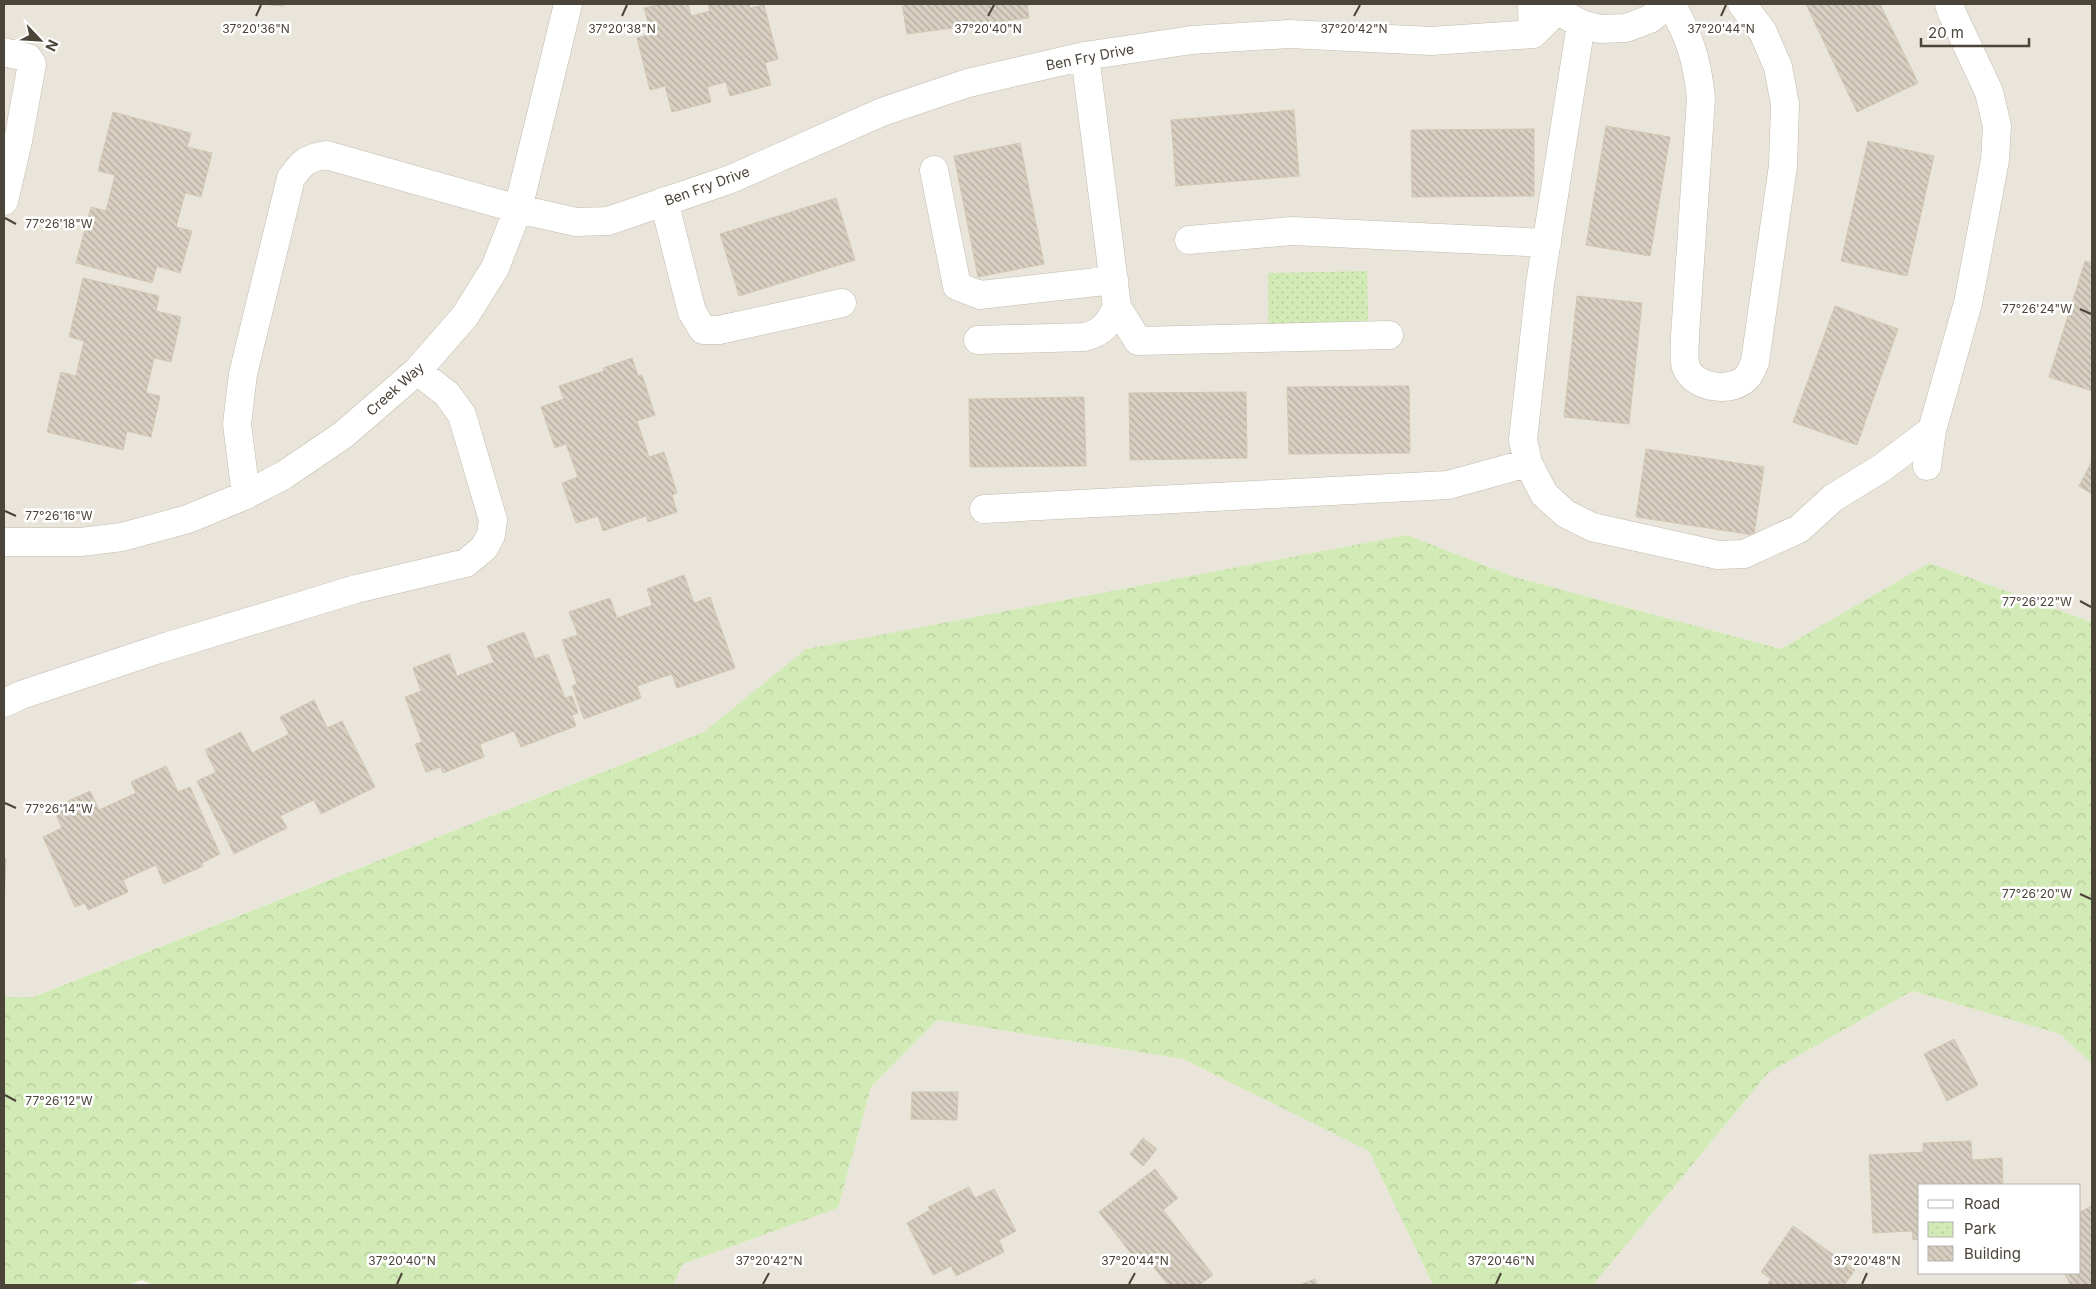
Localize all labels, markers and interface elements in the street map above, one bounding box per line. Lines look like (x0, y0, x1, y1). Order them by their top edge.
north arrow (15, 15, 65, 65)
scale bar (1921, 15, 2028, 47)
text: 37°20'36"N (222, 21, 290, 36)
text: 37°20'38"N (588, 21, 656, 36)
text: 37°20'40"N (954, 21, 1022, 36)
text: 37°20'42"N (1320, 21, 1388, 36)
text: 37°20'44"N (1687, 21, 1755, 36)
text: 20 m (1928, 23, 1964, 42)
text: N (42, 37, 62, 54)
street label: Ben Fry Drive (1044, 40, 1135, 73)
street label: Ben Fry Drive (662, 162, 752, 209)
text: 77°26'18"W (25, 216, 93, 231)
text: 77°26'24"W (2002, 301, 2072, 316)
street label: Creek Way (362, 358, 427, 419)
text: 77°26'16"W (25, 508, 93, 523)
text: 77°26'22"W (2002, 594, 2072, 609)
text: 77°26'14"W (25, 801, 93, 816)
text: 77°26'20"W (2002, 886, 2072, 901)
text: 77°26'12"W (25, 1093, 93, 1108)
legend (1918, 1184, 2081, 1274)
text: Road (1964, 1194, 2000, 1213)
text: Park (1964, 1219, 1997, 1238)
text: Building (1964, 1244, 2021, 1263)
text: 37°20'40"N (368, 1253, 436, 1268)
text: 37°20'42"N (735, 1253, 803, 1268)
text: 37°20'44"N (1101, 1253, 1169, 1268)
text: 37°20'46"N (1467, 1253, 1535, 1268)
text: 37°20'48"N (1833, 1253, 1901, 1268)

